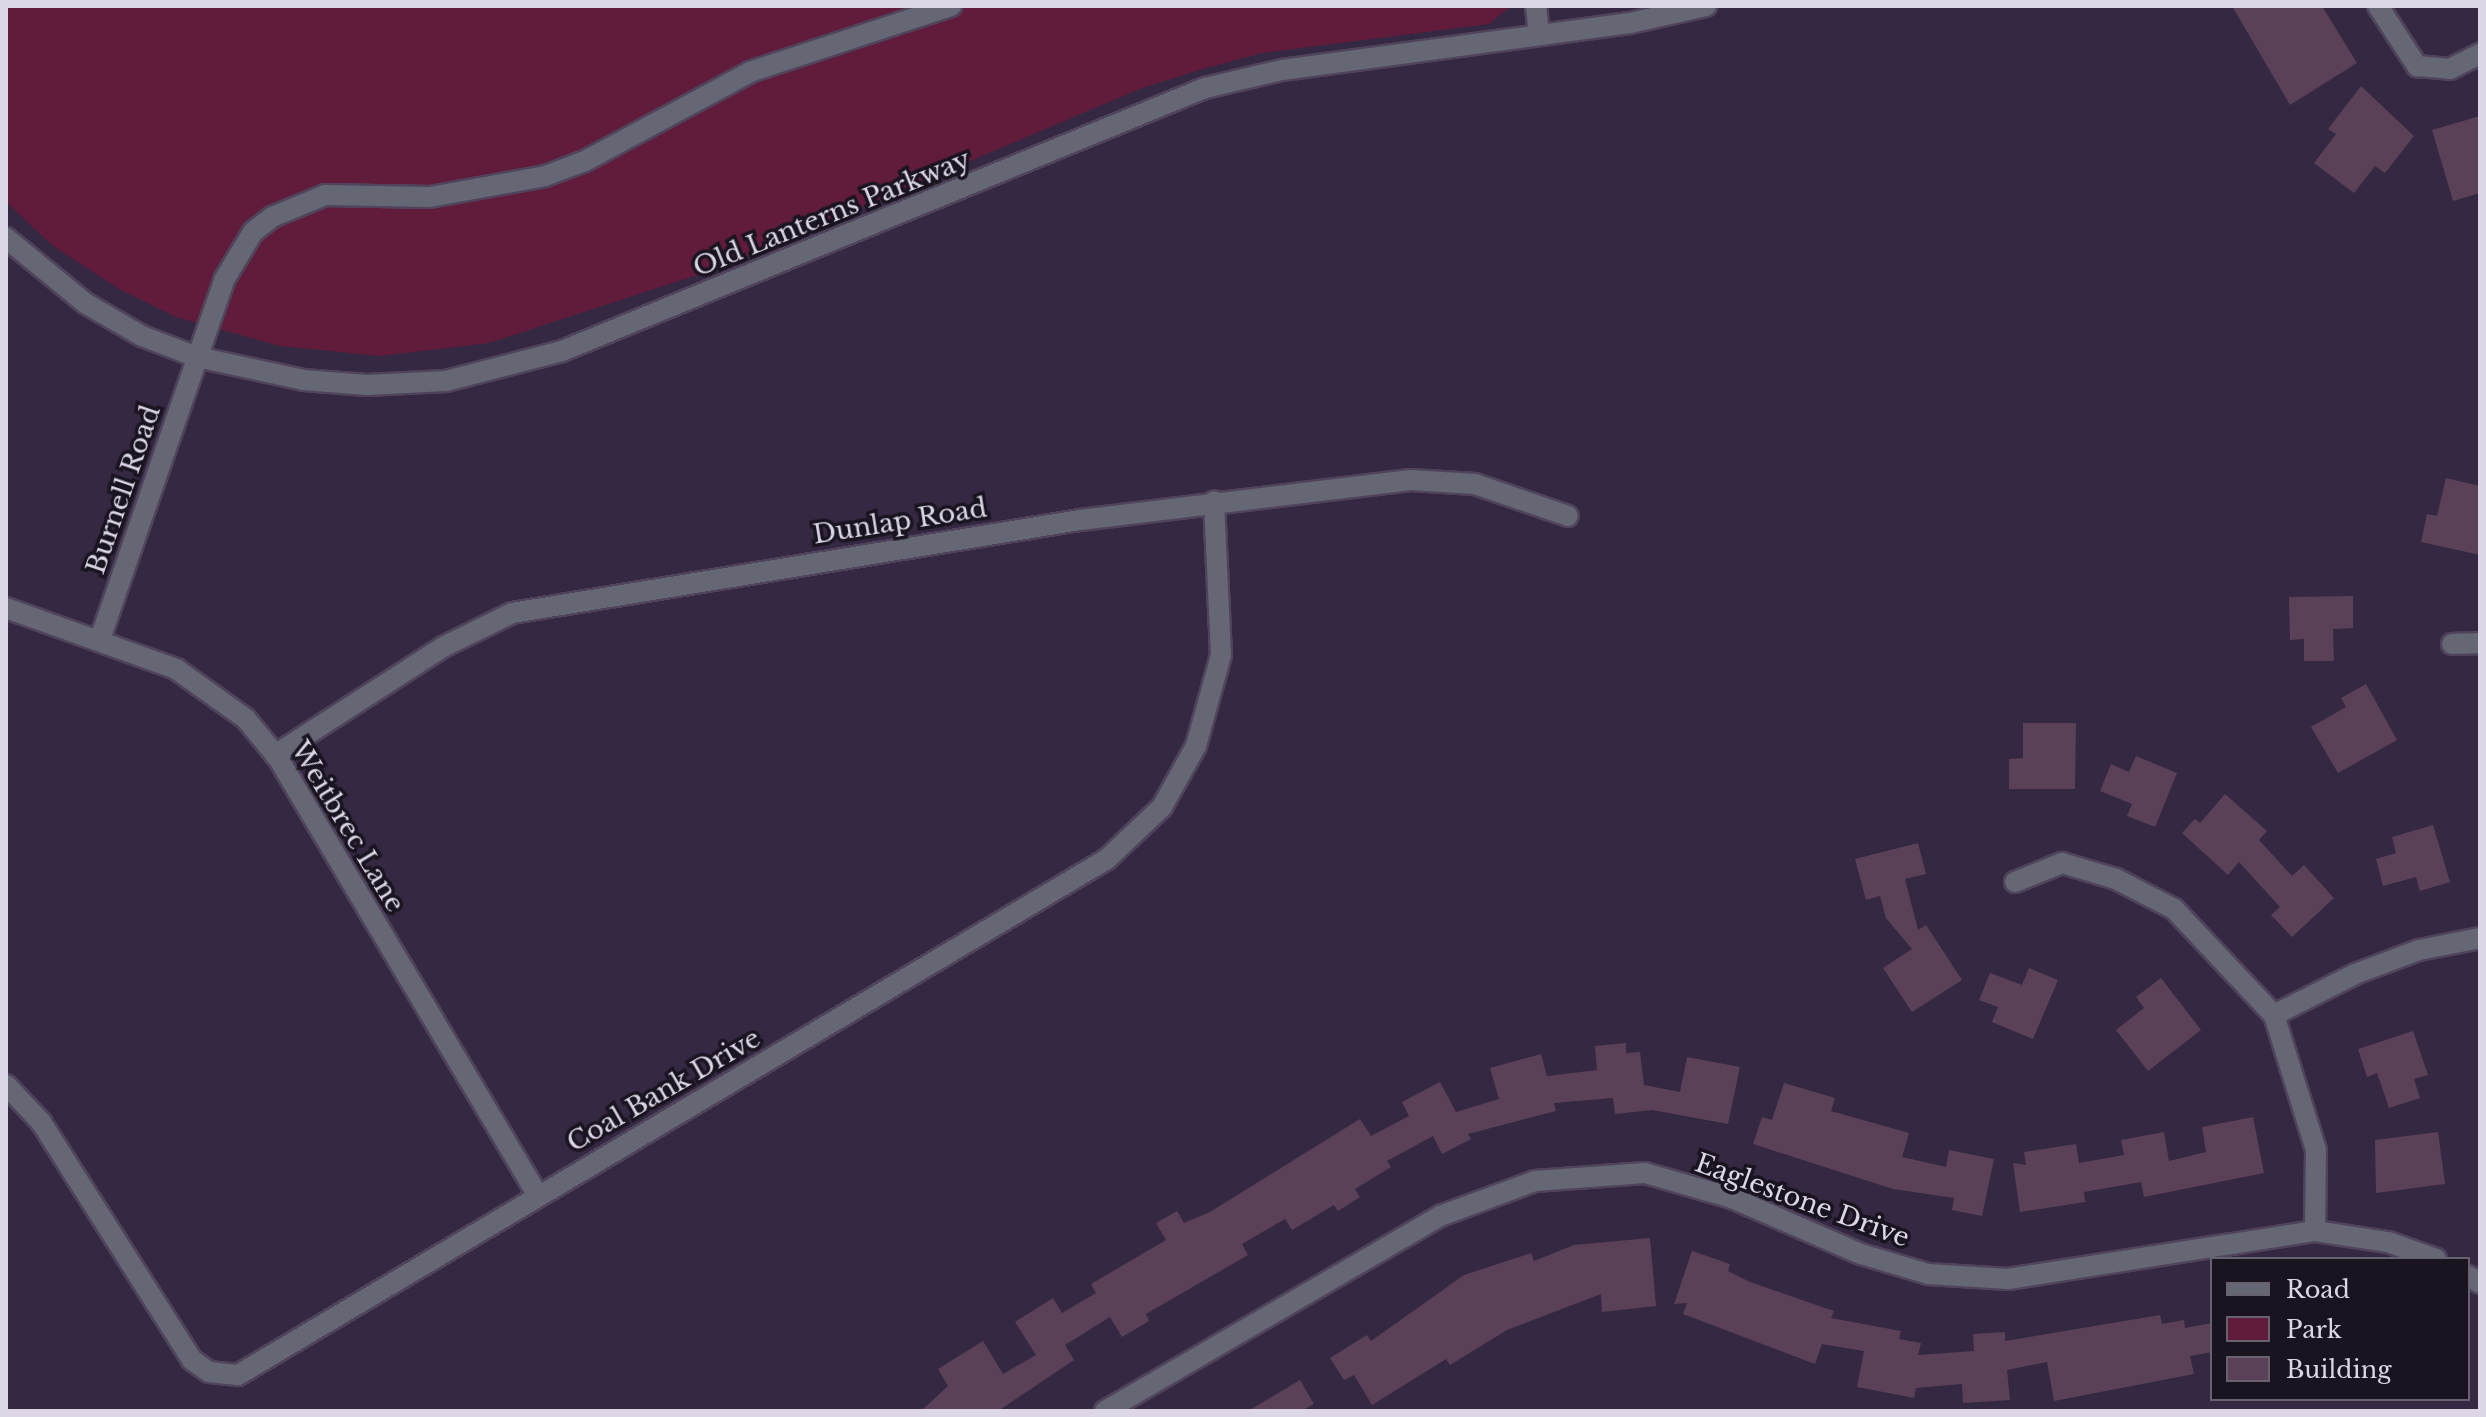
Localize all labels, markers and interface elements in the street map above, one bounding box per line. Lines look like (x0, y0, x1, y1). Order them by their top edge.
street label: Old Lanterns Parkway (689, 144, 975, 284)
street label: Burnell Road (81, 402, 167, 578)
street label: Dunlap Road (811, 493, 989, 551)
street label: Weitbrec Lane (284, 736, 410, 918)
street label: Coal Bank Drive (562, 1023, 766, 1159)
street label: Eaglestone Drive (1691, 1148, 1913, 1254)
legend (2210, 1257, 2470, 1401)
text: Road (2286, 1275, 2350, 1304)
text: Park (2286, 1315, 2342, 1344)
text: Building (2286, 1355, 2392, 1384)

